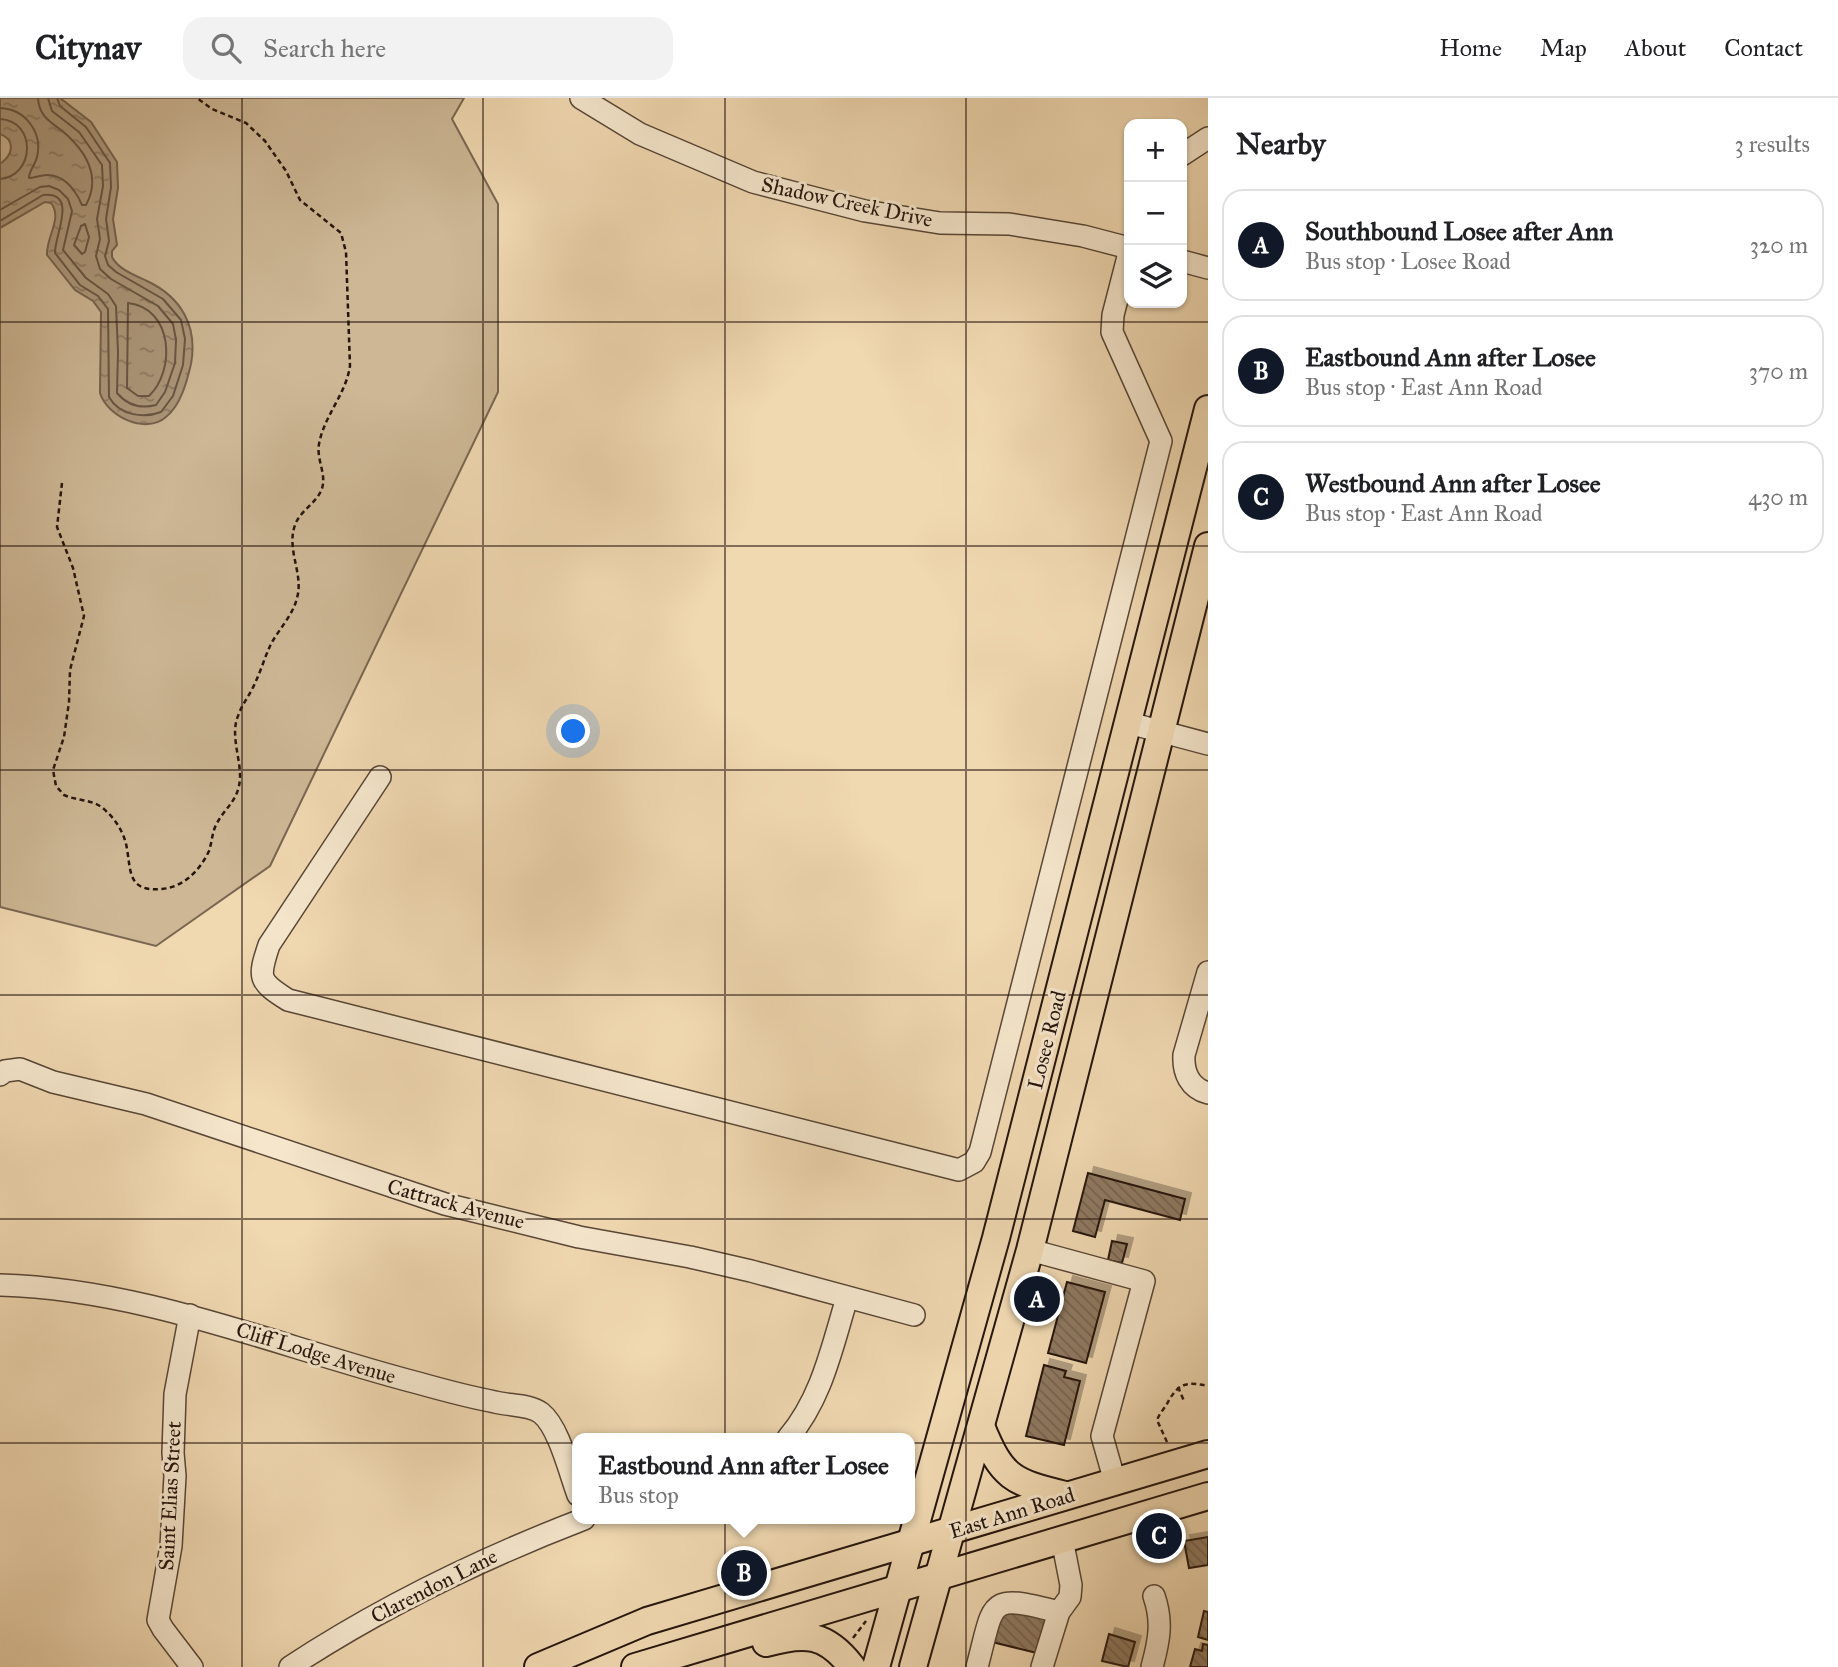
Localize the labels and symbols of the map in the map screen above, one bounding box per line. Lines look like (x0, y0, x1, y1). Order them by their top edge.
street label: Shadow Creek Drive (759, 171, 935, 233)
your location (556, 714, 590, 748)
street label: Losee Road (1022, 988, 1072, 1092)
street label: Cattrack Avenue (385, 1173, 528, 1235)
pin: A (1014, 1273, 1060, 1325)
street label: Cliff Lodge Avenue (233, 1316, 399, 1390)
street label: Saint Elias Street (153, 1420, 187, 1571)
street label: East Ann Road (946, 1481, 1078, 1544)
pin: C (1136, 1510, 1182, 1562)
street label: Clarendon Lane (366, 1543, 502, 1629)
pin: B (721, 1547, 767, 1599)

